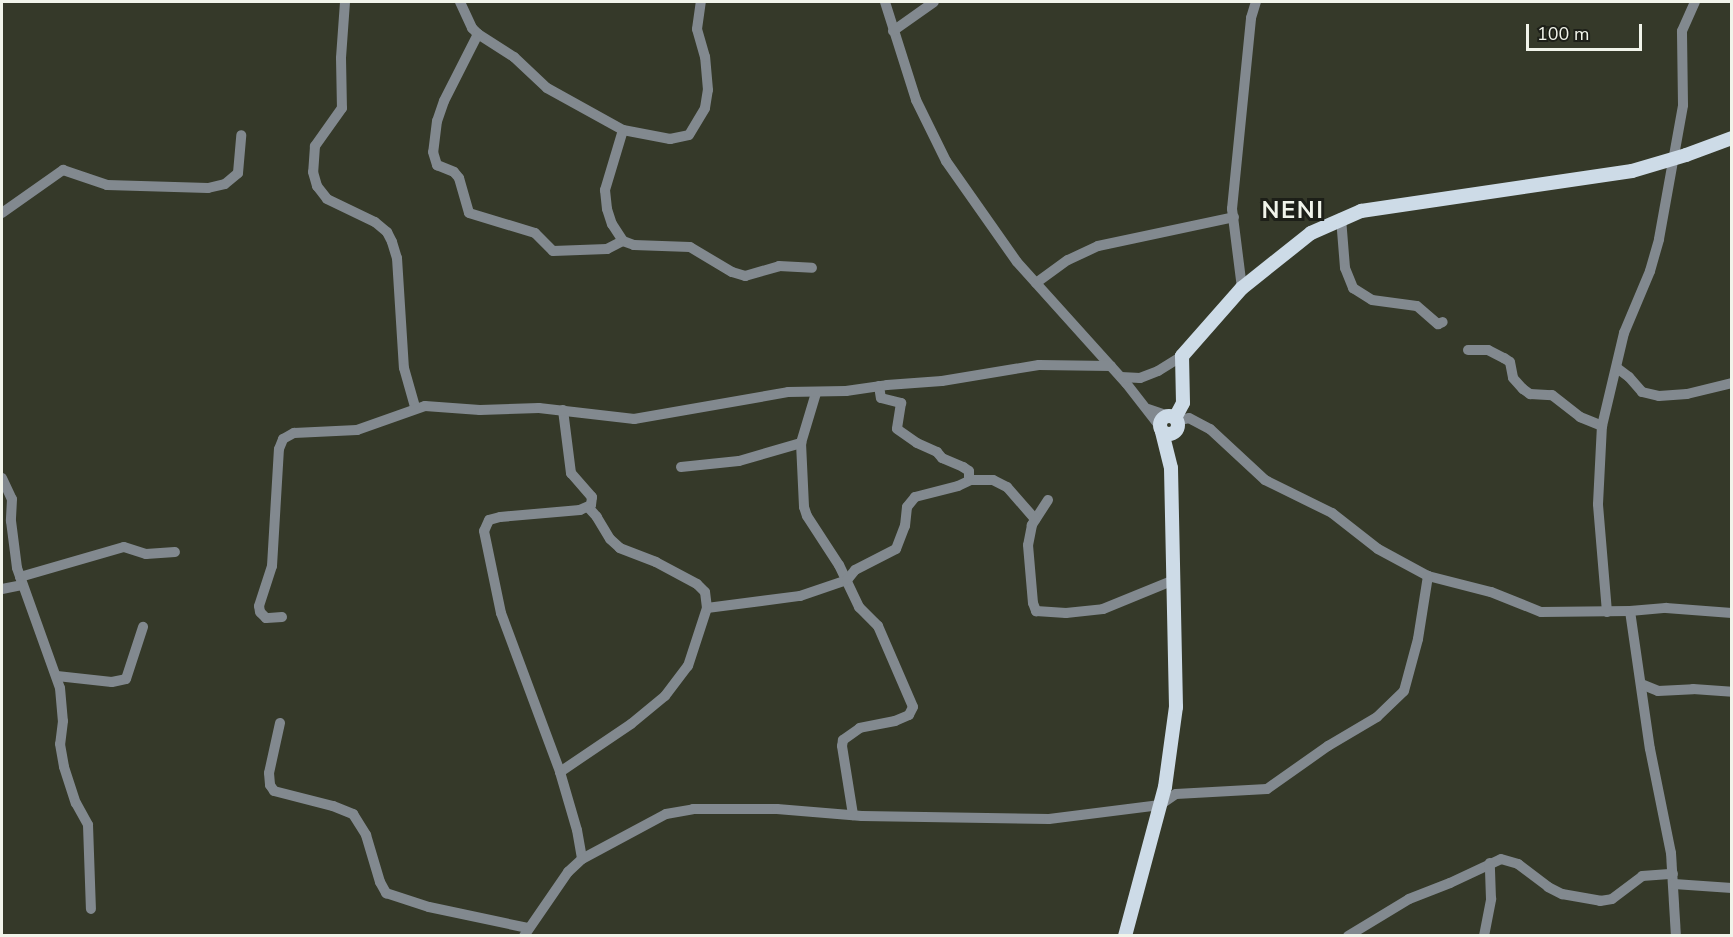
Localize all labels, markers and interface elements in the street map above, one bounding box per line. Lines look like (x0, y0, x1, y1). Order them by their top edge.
scale bar (1529, 12, 1644, 50)
text: 100 m (1537, 22, 1589, 46)
district label: NENI (1262, 197, 1324, 225)

